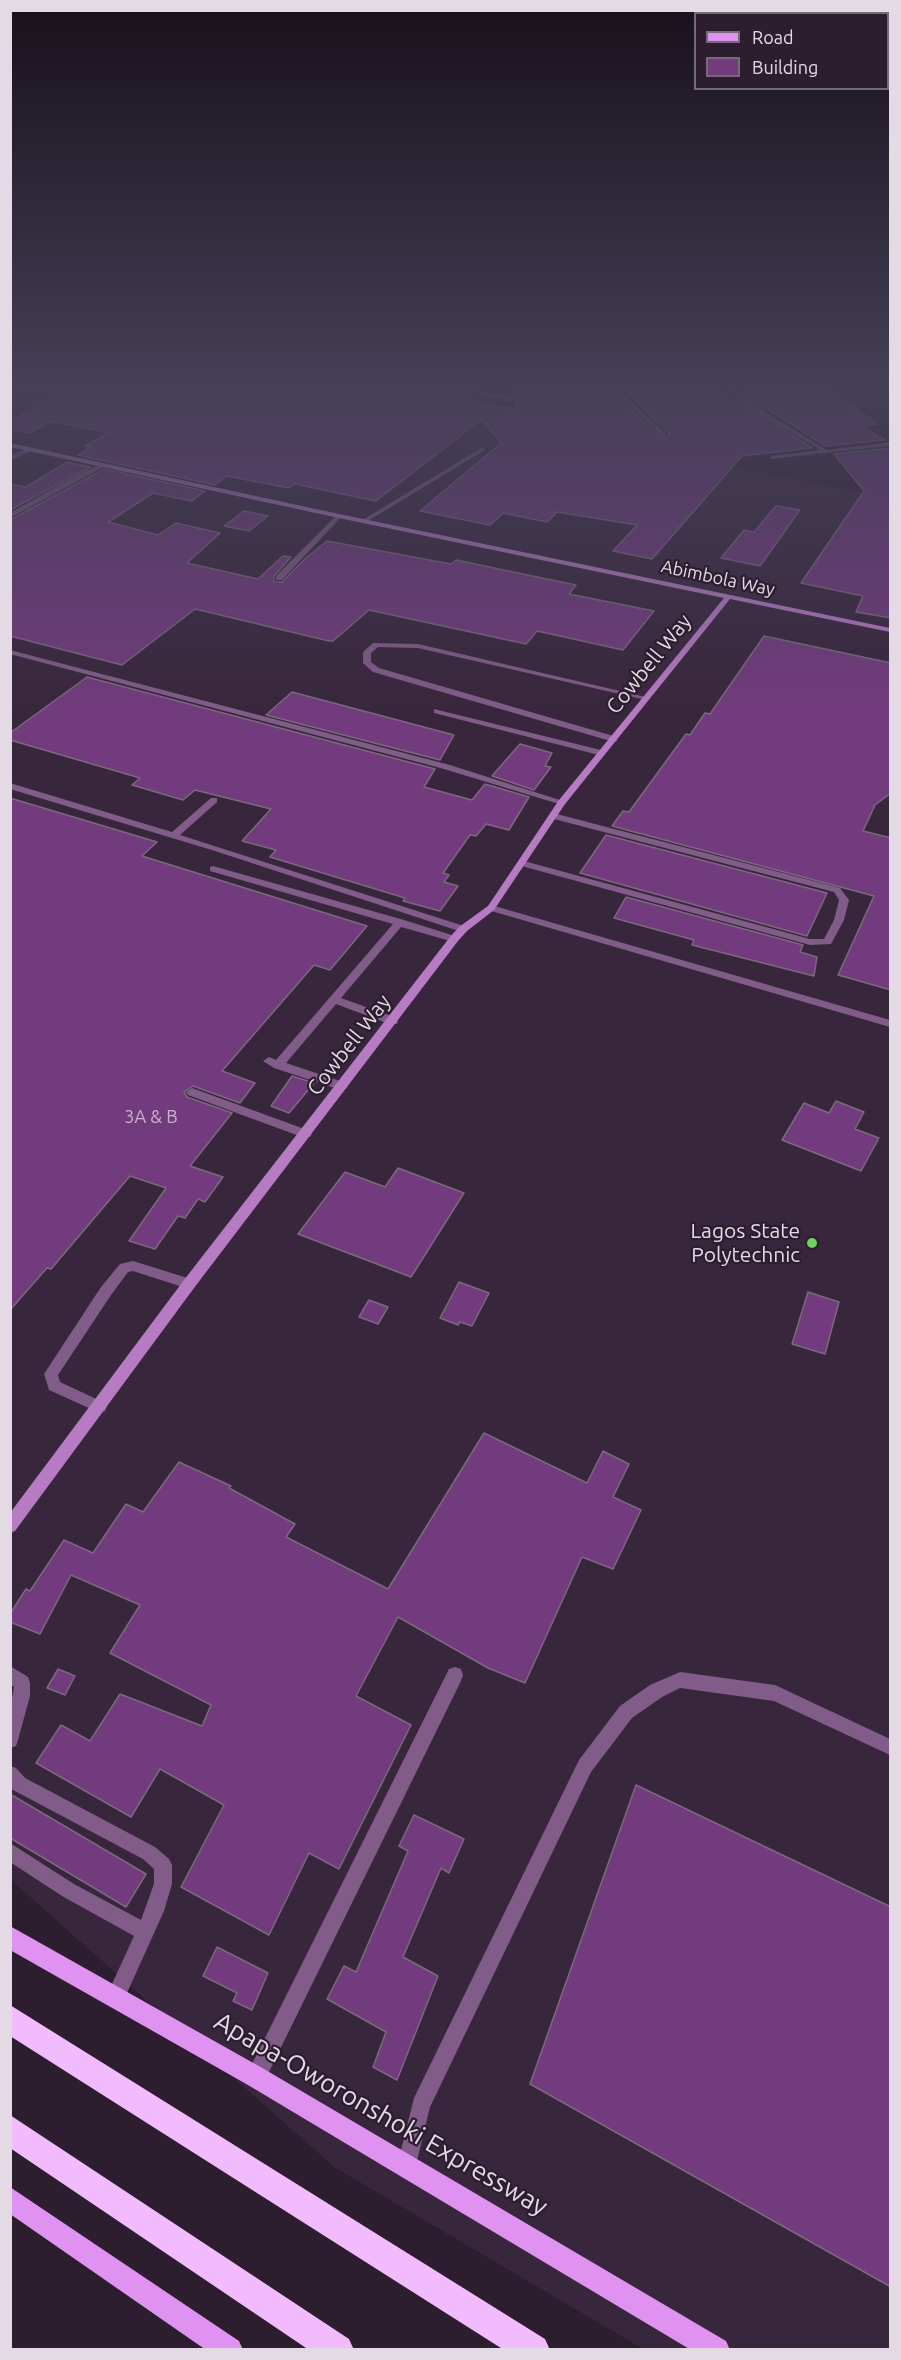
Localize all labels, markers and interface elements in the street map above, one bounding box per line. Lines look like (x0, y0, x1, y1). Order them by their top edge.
legend (694, 12, 889, 90)
text: Road (752, 27, 794, 47)
text: Building (752, 57, 818, 77)
street label: Abimbola Way (659, 555, 777, 601)
street label: Cowbell Way (601, 609, 697, 719)
street label: Cowbell Way (302, 990, 396, 1100)
house number: 3A & B (124, 1106, 178, 1128)
place label: Lagos State Polytechnic (690, 1218, 800, 1268)
marker: Lagos State Polytechnic (805, 1236, 819, 1250)
street label: Apapa-Oworonshoki Expressway (209, 2006, 553, 2222)

